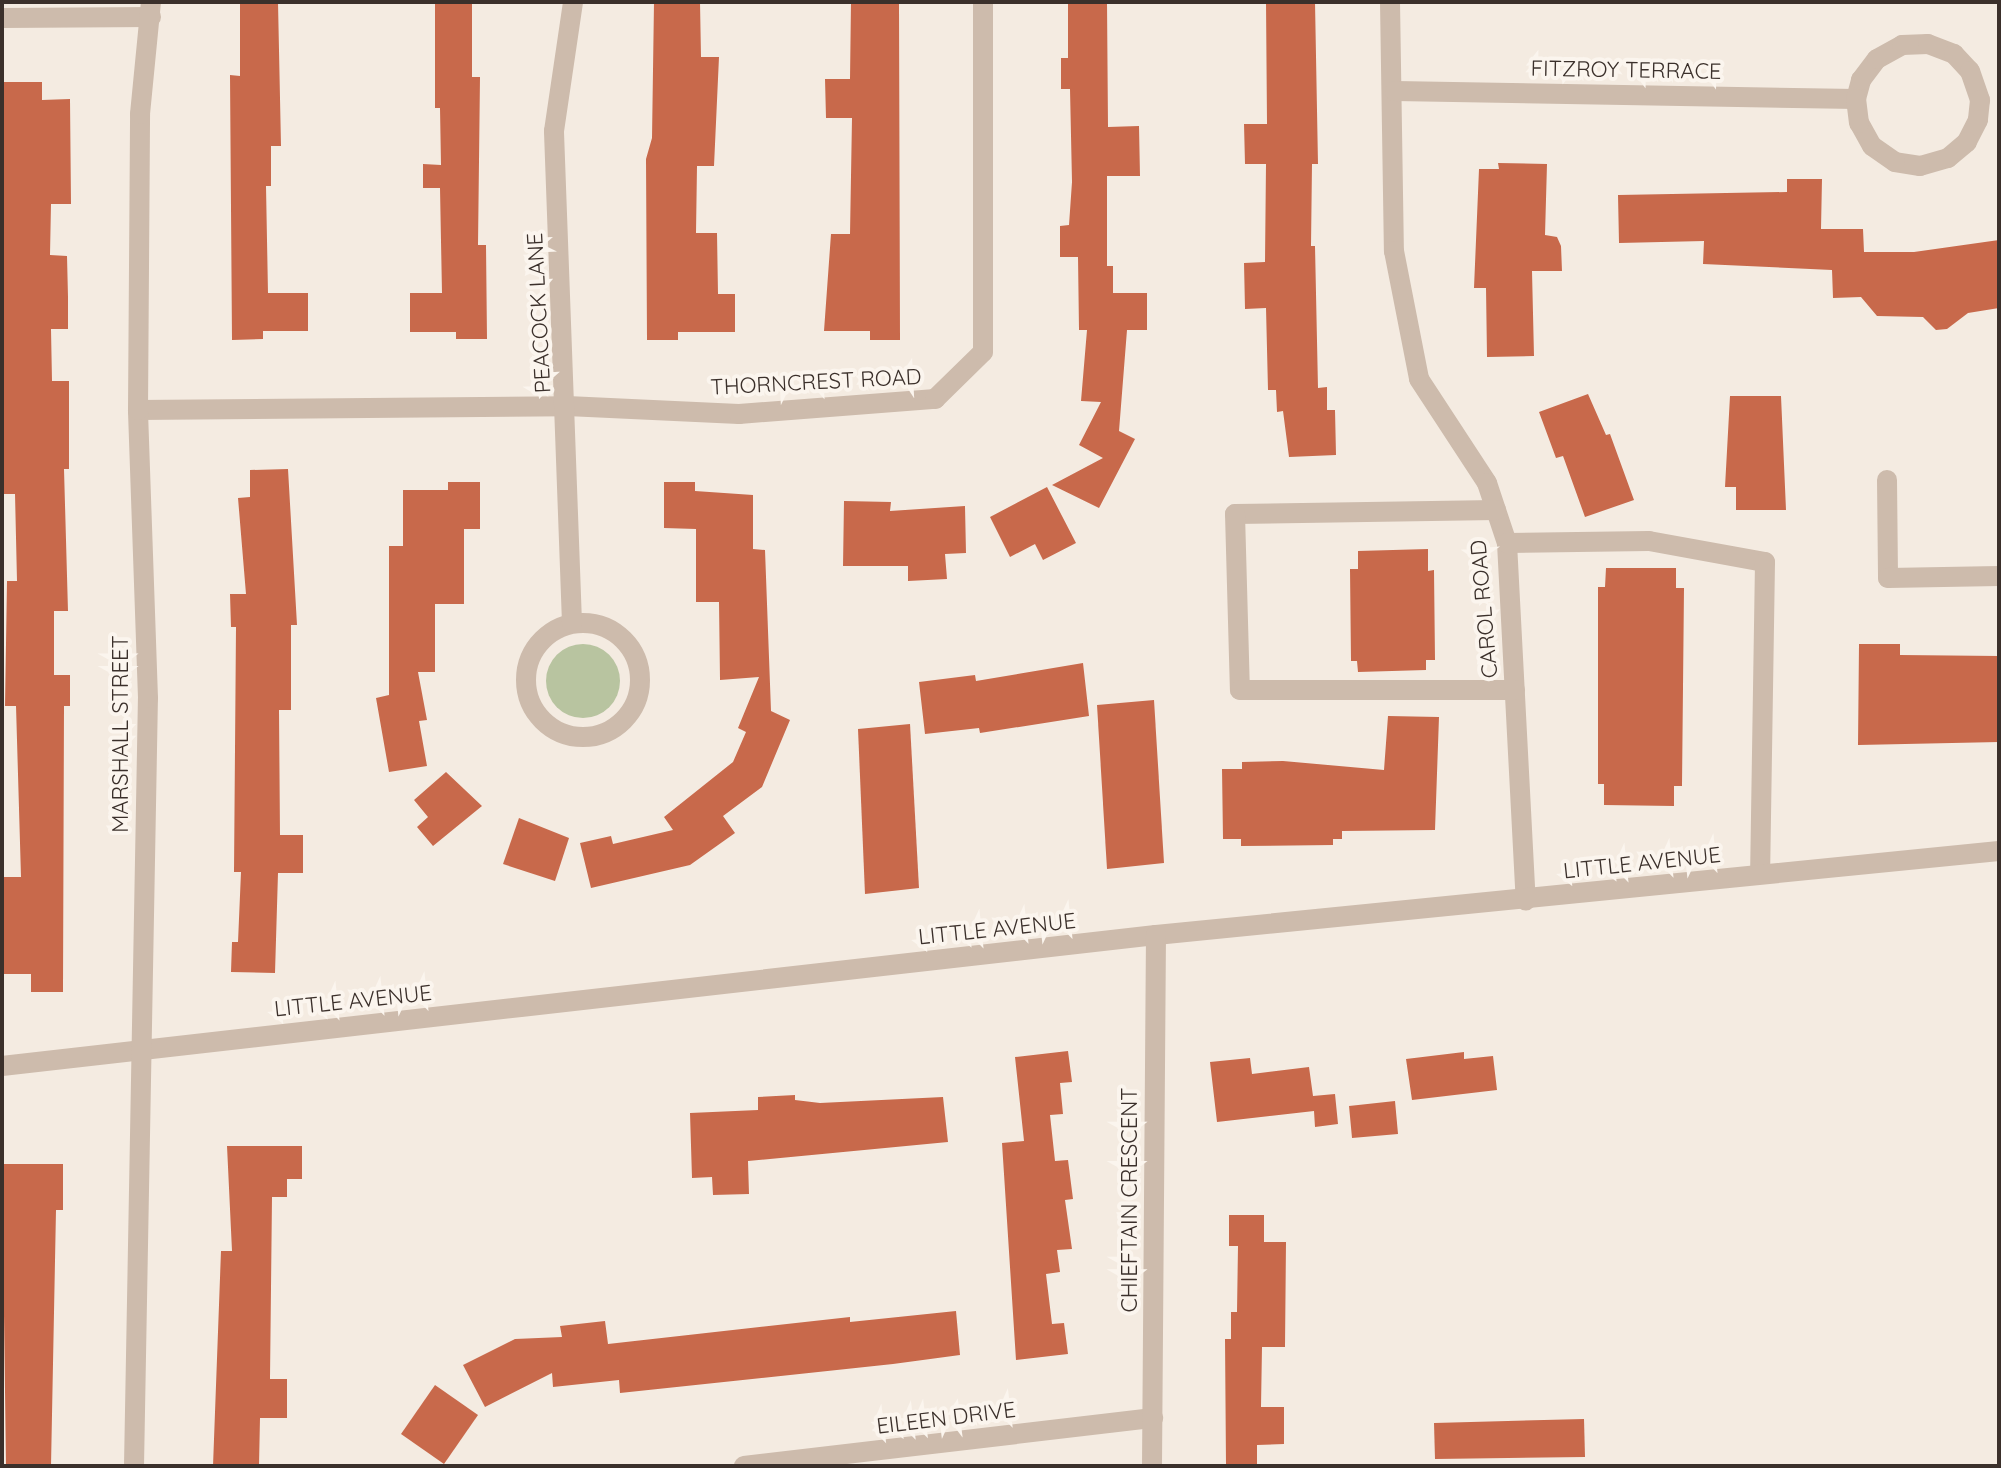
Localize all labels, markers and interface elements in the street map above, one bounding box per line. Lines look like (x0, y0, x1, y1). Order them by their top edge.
street label: FITZROY TERRACE (1530, 55, 1722, 85)
street label: PEACOCK LANE (522, 232, 556, 394)
street label: THORNCREST ROAD (710, 363, 922, 401)
street label: CAROL ROAD (1465, 539, 1503, 679)
street label: MARSHALL STREET (108, 635, 134, 833)
street label: LITTLE AVENUE (1562, 842, 1722, 884)
street label: LITTLE AVENUE (917, 908, 1077, 950)
street label: LITTLE AVENUE (273, 980, 433, 1022)
street label: CHIEFTAIN CRESCENT (1117, 1087, 1143, 1313)
street label: EILEEN DRIVE (875, 1396, 1017, 1440)

